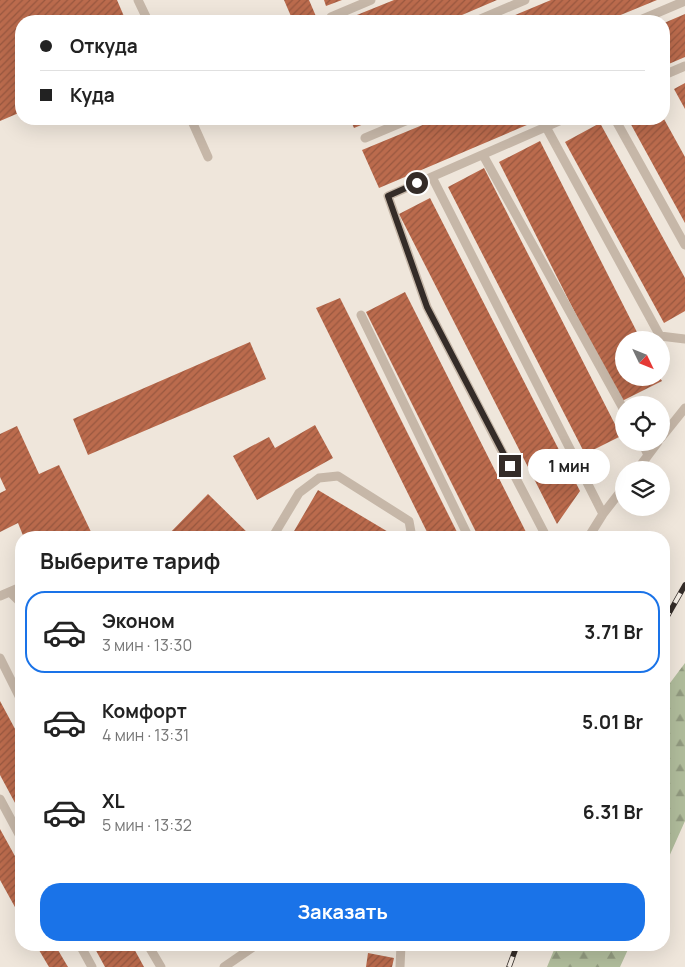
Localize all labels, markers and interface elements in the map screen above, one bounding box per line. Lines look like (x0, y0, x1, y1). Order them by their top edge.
text: Откуда (70, 33, 138, 59)
text: Куда (70, 82, 115, 108)
route start (406, 172, 428, 194)
north arrow (615, 331, 670, 386)
map controls (615, 331, 670, 516)
button: locate (615, 396, 670, 451)
callout: 1 мин (528, 448, 610, 484)
route end (499, 455, 521, 477)
text: 1 мин (548, 455, 590, 477)
button: layers (615, 461, 670, 516)
text: Выберите тариф (40, 546, 220, 576)
text: Эконом (102, 608, 175, 634)
icon: car (42, 610, 87, 655)
text: 3.71 Br (584, 619, 643, 645)
text: 3 мин · 13:30 (102, 634, 192, 656)
text: Комфорт (102, 698, 187, 724)
icon: car (42, 700, 87, 745)
text: 5.01 Br (582, 709, 643, 735)
text: 4 мин · 13:31 (102, 724, 189, 746)
text: XL (102, 788, 125, 814)
icon: car (42, 790, 87, 835)
text: 6.31 Br (583, 799, 643, 825)
text: 5 мин · 13:32 (102, 814, 192, 836)
button: Заказать (40, 883, 645, 941)

